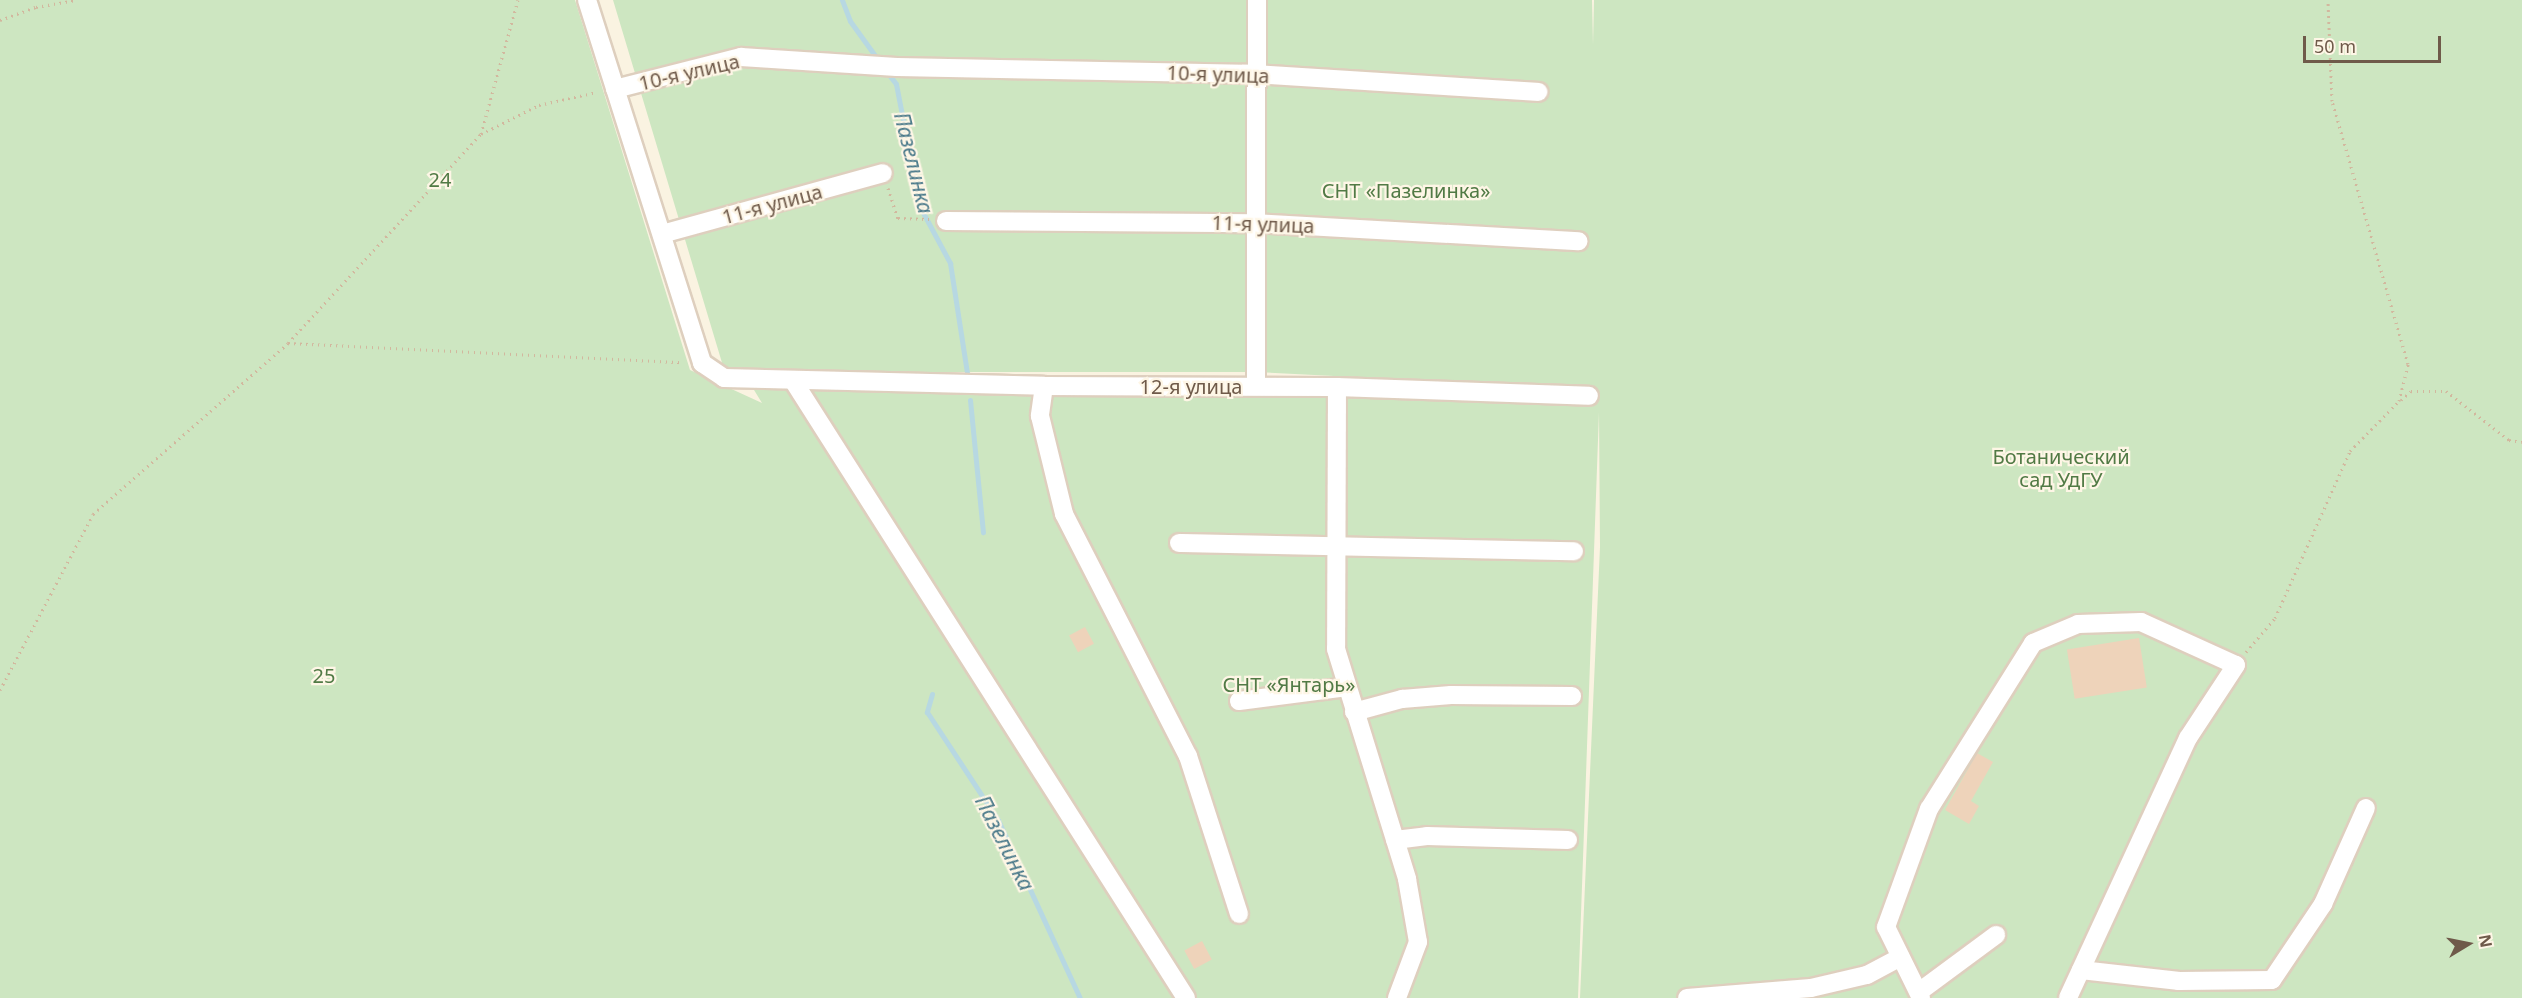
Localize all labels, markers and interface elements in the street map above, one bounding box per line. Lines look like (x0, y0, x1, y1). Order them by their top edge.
scale bar (2306, 24, 2444, 62)
text: 50 m (2314, 34, 2356, 58)
street label: 10-я улица (636, 49, 742, 95)
street label: 10-я улица (1166, 60, 1270, 88)
water label: Пазелинка (889, 110, 939, 216)
park label: 24 (429, 167, 451, 191)
park label: СНТ «Пазелинка» (1322, 178, 1490, 202)
street label: 11-я улица (719, 179, 825, 229)
street label: 11-я улица (1211, 210, 1315, 238)
street label: 12-я улица (1140, 374, 1242, 398)
park label: Ботанический сад УдГУ (1992, 445, 2130, 492)
park label: 25 (313, 663, 335, 687)
park label: СНТ «Янтарь» (1223, 672, 1355, 696)
water label: Пазелинка (970, 791, 1040, 895)
north arrow (2438, 914, 2498, 974)
text: N (2474, 933, 2498, 949)

